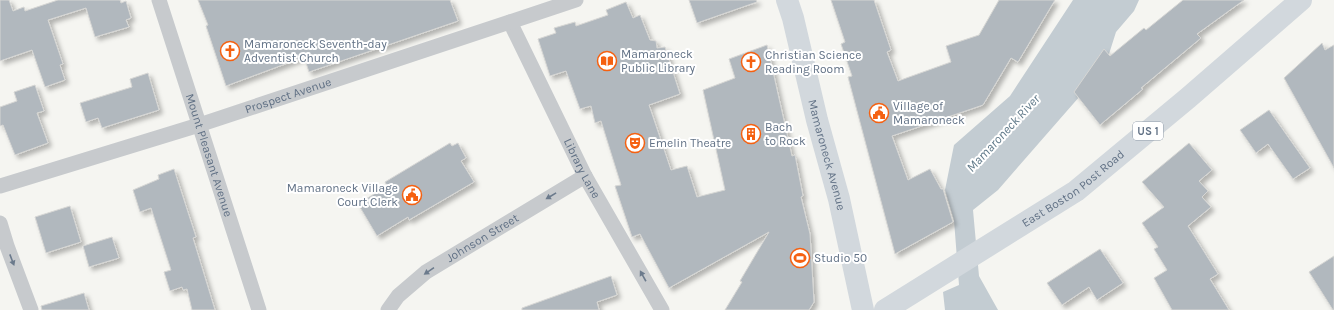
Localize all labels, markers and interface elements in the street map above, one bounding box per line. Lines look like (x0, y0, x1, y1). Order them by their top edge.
place label: Mamaroneck Seventh-day Adventist Church (244, 37, 387, 65)
church icon: Mamaroneck Seventh-day Adventist Church (219, 40, 241, 62)
place label: Mamaroneck Public Library (621, 47, 696, 75)
place label: Christian Science Reading Room (765, 48, 861, 76)
library icon: Mamaroneck Public Library (596, 50, 618, 72)
church icon: Christian Science Reading Room (740, 51, 762, 73)
street label: Prospect Avenue (243, 75, 333, 116)
water label: Mamaroneck River (963, 91, 1043, 175)
street label: Mount Pleasant Avenue (183, 92, 235, 218)
street label: Mamaroneck Avenue (805, 98, 848, 212)
place label: Village of Mamaroneck (893, 99, 965, 127)
public building icon: Village of Mamaroneck (868, 102, 890, 124)
place label: Bach to Rock (765, 120, 806, 148)
road number: US 1 (1133, 122, 1163, 140)
building icon: Bach to Rock (740, 123, 762, 145)
theatre icon: Emelin Theatre (624, 132, 646, 154)
street label: Library Lane (561, 136, 603, 201)
place label: Emelin Theatre (649, 136, 731, 150)
street label: East Boston Post Road (1019, 147, 1127, 230)
place label: Mamaroneck Village Court Clerk (287, 181, 398, 209)
public building icon: Mamaroneck Village Court Clerk (401, 184, 423, 206)
one-way arrow (545, 192, 557, 199)
street label: Johnson Street (444, 211, 522, 265)
sports icon: Studio 50 (789, 247, 811, 269)
place label: Studio 50 (814, 251, 867, 265)
one-way arrow (10, 255, 16, 267)
one-way arrow (423, 267, 434, 275)
one-way arrow (640, 270, 647, 282)

